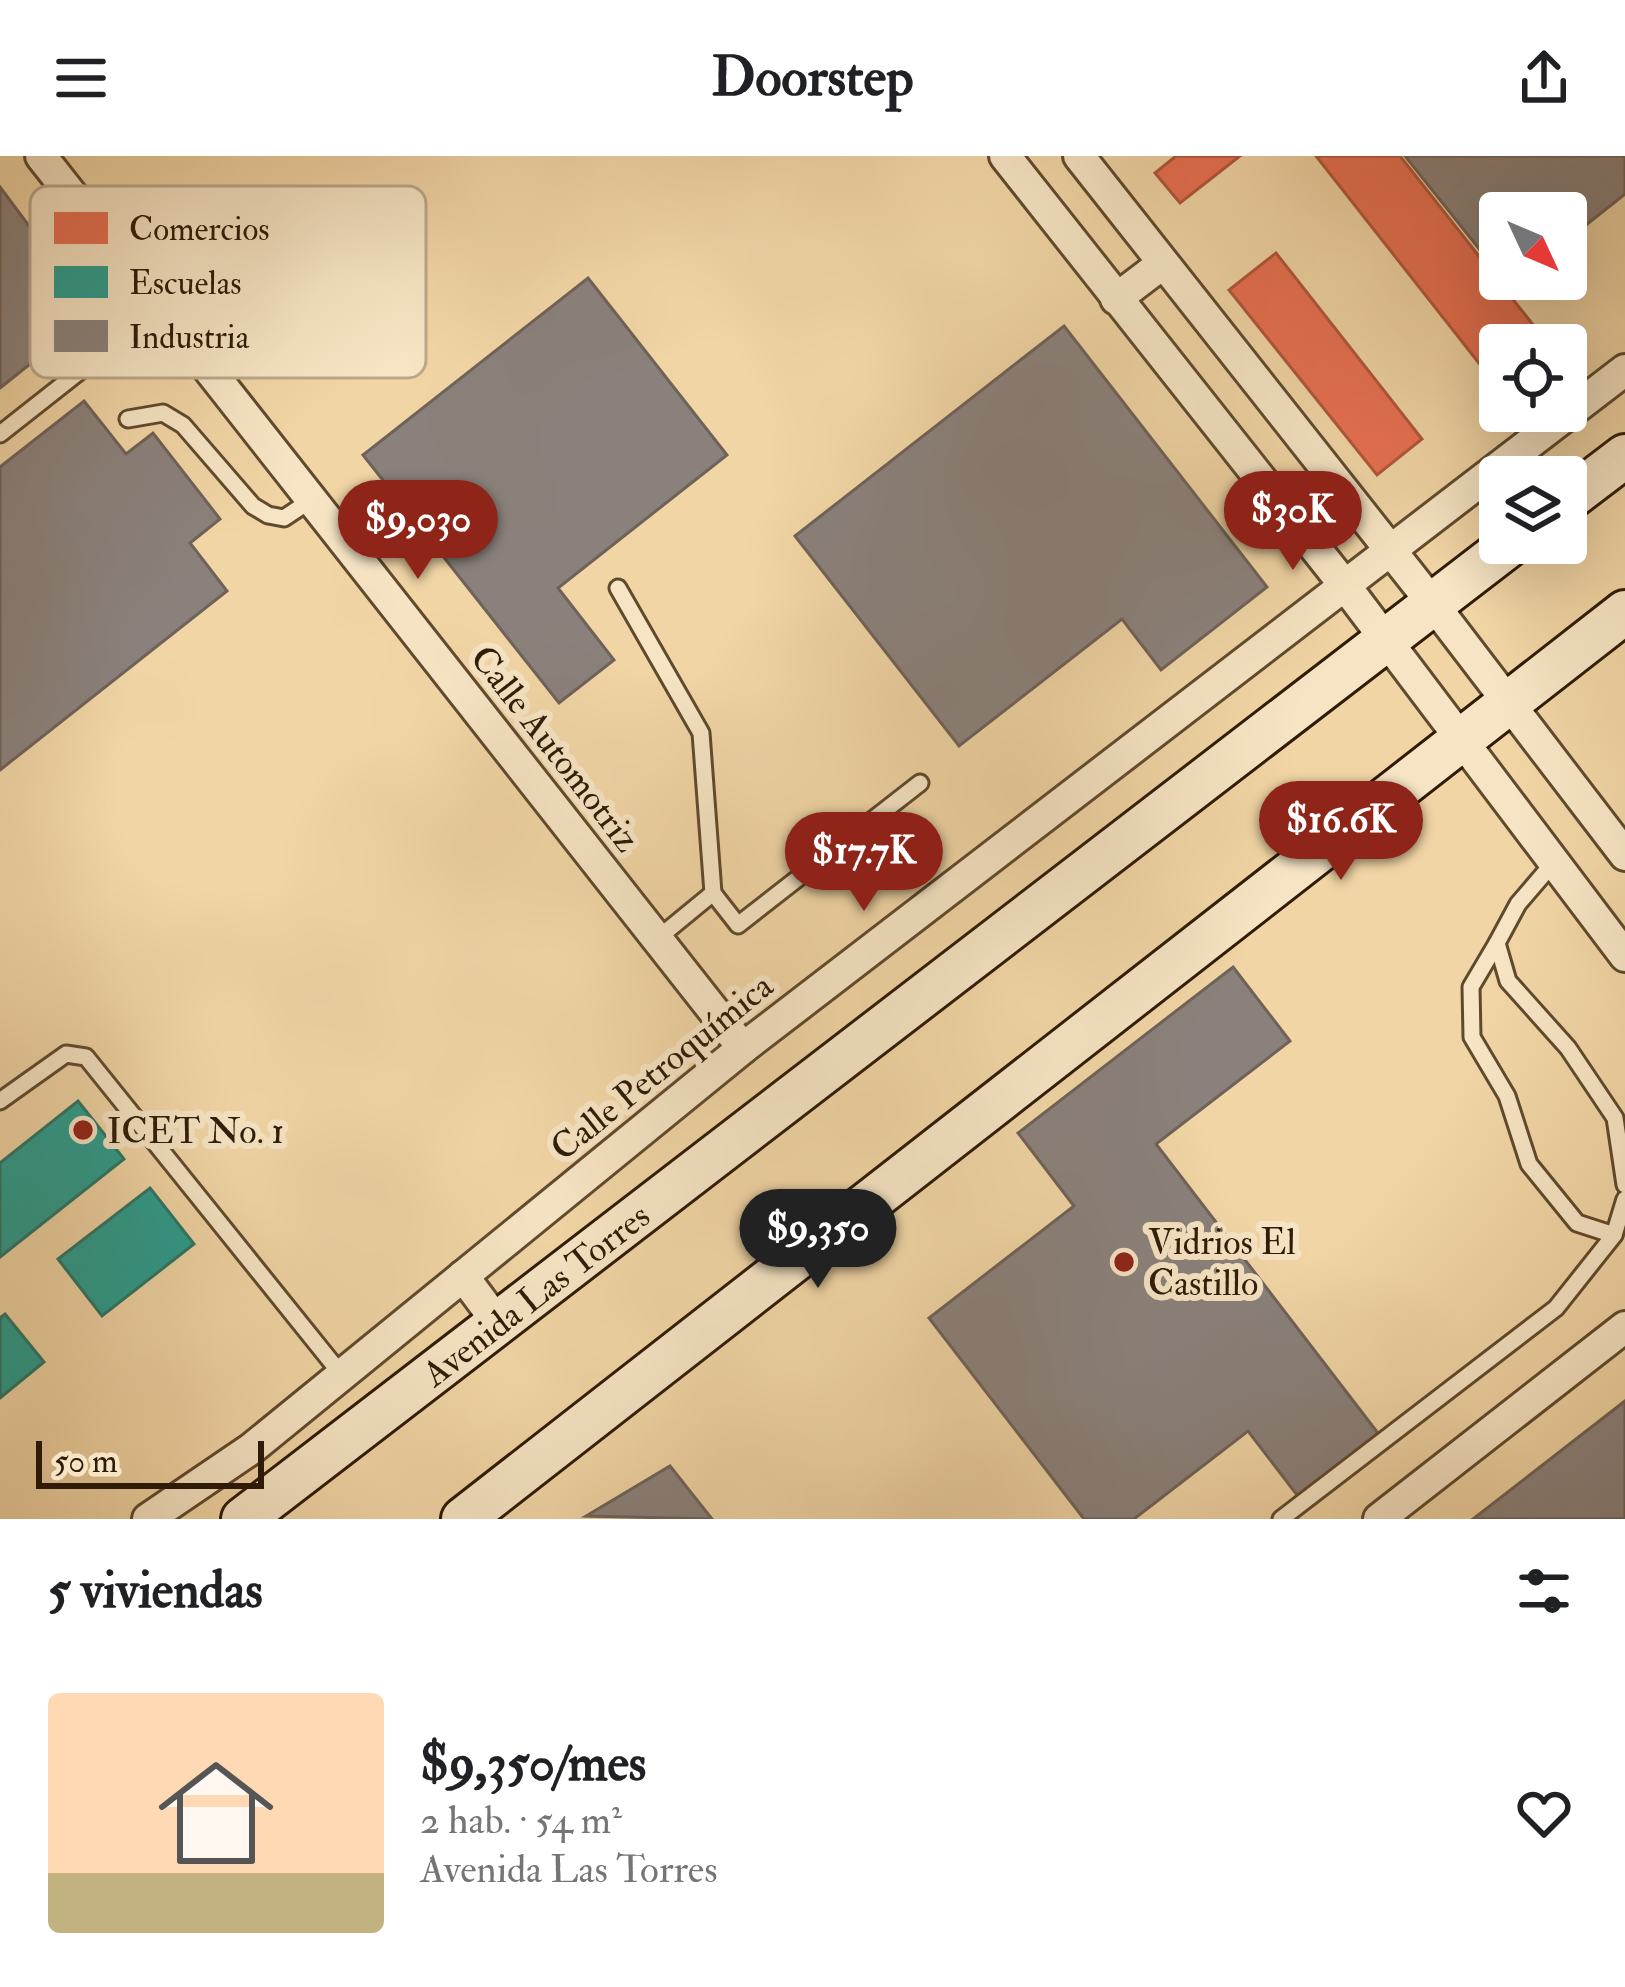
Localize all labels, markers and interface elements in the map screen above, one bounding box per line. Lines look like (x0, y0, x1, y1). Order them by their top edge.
text: Doorstep (712, 44, 913, 112)
icon: menu (48, 45, 114, 111)
icon: share (1511, 45, 1577, 111)
legend (30, 186, 426, 378)
north arrow (1479, 192, 1587, 300)
map controls (1479, 192, 1587, 564)
text: Comercios (129, 209, 270, 250)
text: Escuelas (129, 263, 242, 304)
text: Industria (129, 317, 250, 358)
button: locate (1479, 324, 1587, 432)
button: layers (1479, 456, 1587, 564)
pin: $30K (1222, 471, 1364, 573)
pin: $9,030 (320, 480, 516, 582)
text: $30K (1251, 485, 1335, 534)
text: $9,030 (365, 494, 471, 543)
street label: Calle Automotriz (460, 637, 649, 861)
pin: $16.6K (1243, 781, 1439, 883)
text: $16.6K (1286, 795, 1396, 844)
pin: $17.7K (766, 812, 962, 914)
text: $17.7K (812, 826, 916, 875)
street label: Calle Petroquímica (542, 963, 783, 1171)
place label: ICET No. 1 (107, 1109, 284, 1154)
marker: ICET No. 1 (70, 1117, 96, 1143)
pin: $9,350 (720, 1189, 916, 1291)
street label: Avenida Las Torres (413, 1194, 659, 1397)
text: $9,350 (766, 1203, 870, 1252)
place label: Vidrios El Castillo (1148, 1220, 1296, 1306)
marker: Vidrios El Castillo (1111, 1249, 1137, 1275)
scale bar (36, 1435, 264, 1488)
text: 50 m (54, 1441, 118, 1482)
icon: filters (1511, 1558, 1577, 1624)
text: 5 viviendas (48, 1559, 263, 1623)
text: $9,350/mes (420, 1732, 646, 1796)
icon: home (144, 1741, 288, 1885)
icon: heart (1511, 1780, 1577, 1846)
text: 2 hab. · 54 m² (420, 1796, 622, 1845)
text: Avenida Las Torres (420, 1845, 718, 1894)

